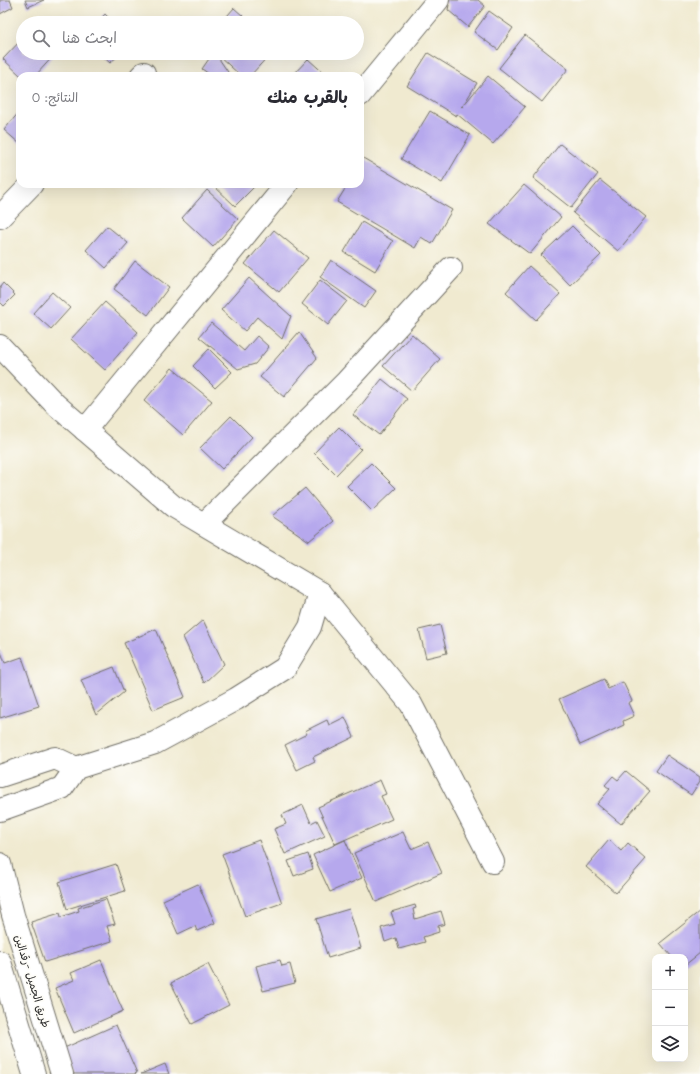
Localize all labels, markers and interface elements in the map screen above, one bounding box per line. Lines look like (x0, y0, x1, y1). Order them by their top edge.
search box (16, 16, 364, 60)
icon: search (30, 27, 52, 49)
text: ابحث هنا (62, 27, 117, 47)
text: بالقرب منك (267, 85, 348, 107)
text: النتائج: 0 (32, 88, 78, 105)
street label: طريق الجميل -رقدالين (12, 933, 54, 1029)
map controls (652, 954, 688, 1062)
button: + (652, 954, 688, 990)
button: − (652, 990, 688, 1026)
button: layers (652, 1026, 688, 1062)

